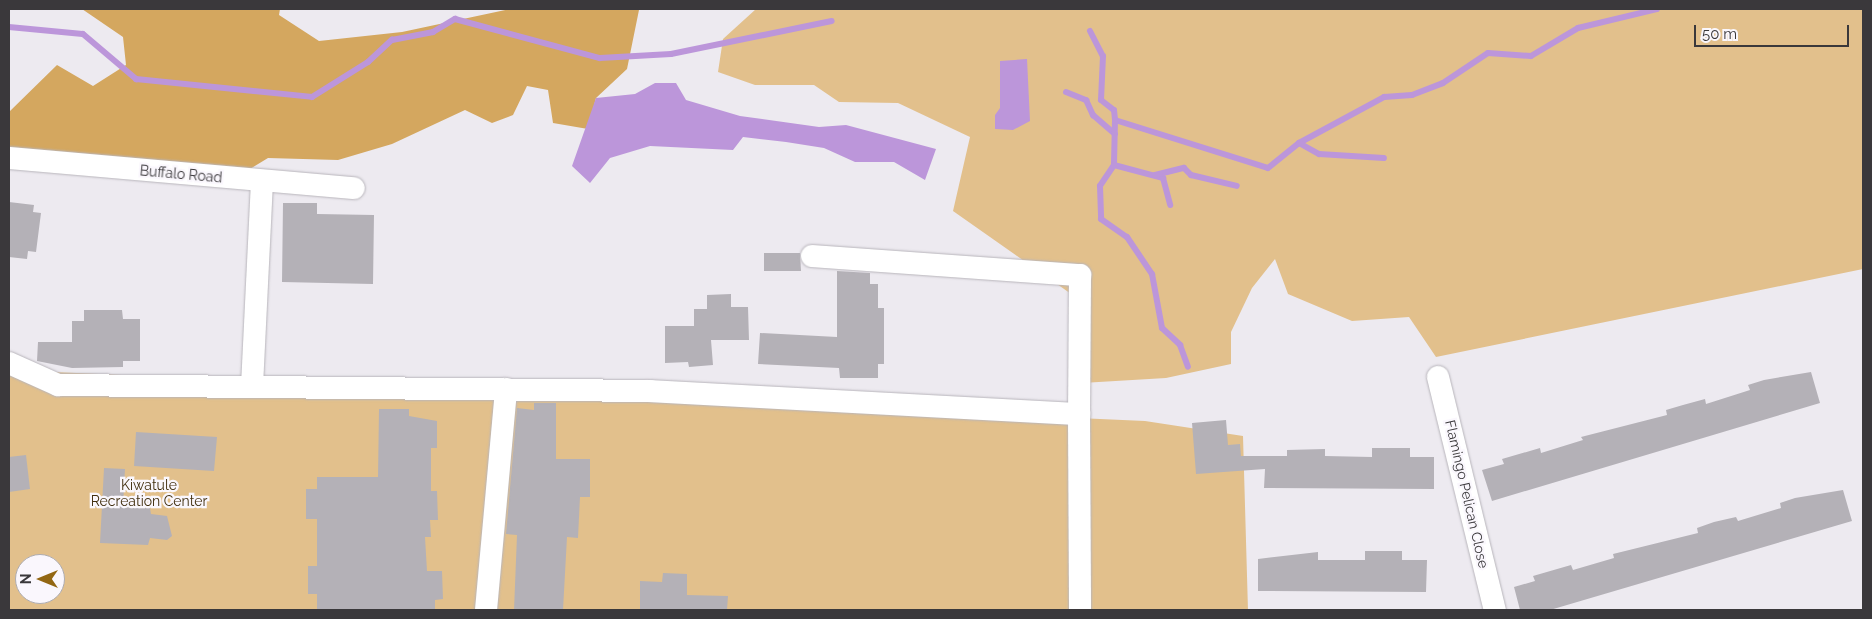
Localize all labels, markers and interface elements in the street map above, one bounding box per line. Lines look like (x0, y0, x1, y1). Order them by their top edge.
scale bar (1697, 15, 1852, 47)
text: 50 m (1702, 25, 1737, 43)
street label: Buffalo Road (139, 162, 223, 186)
street label: Flamingo Pelican Close (1442, 418, 1492, 570)
park label: Kiwatule Recreation Center (91, 477, 207, 510)
north arrow (15, 554, 65, 604)
text: N (18, 574, 34, 584)

